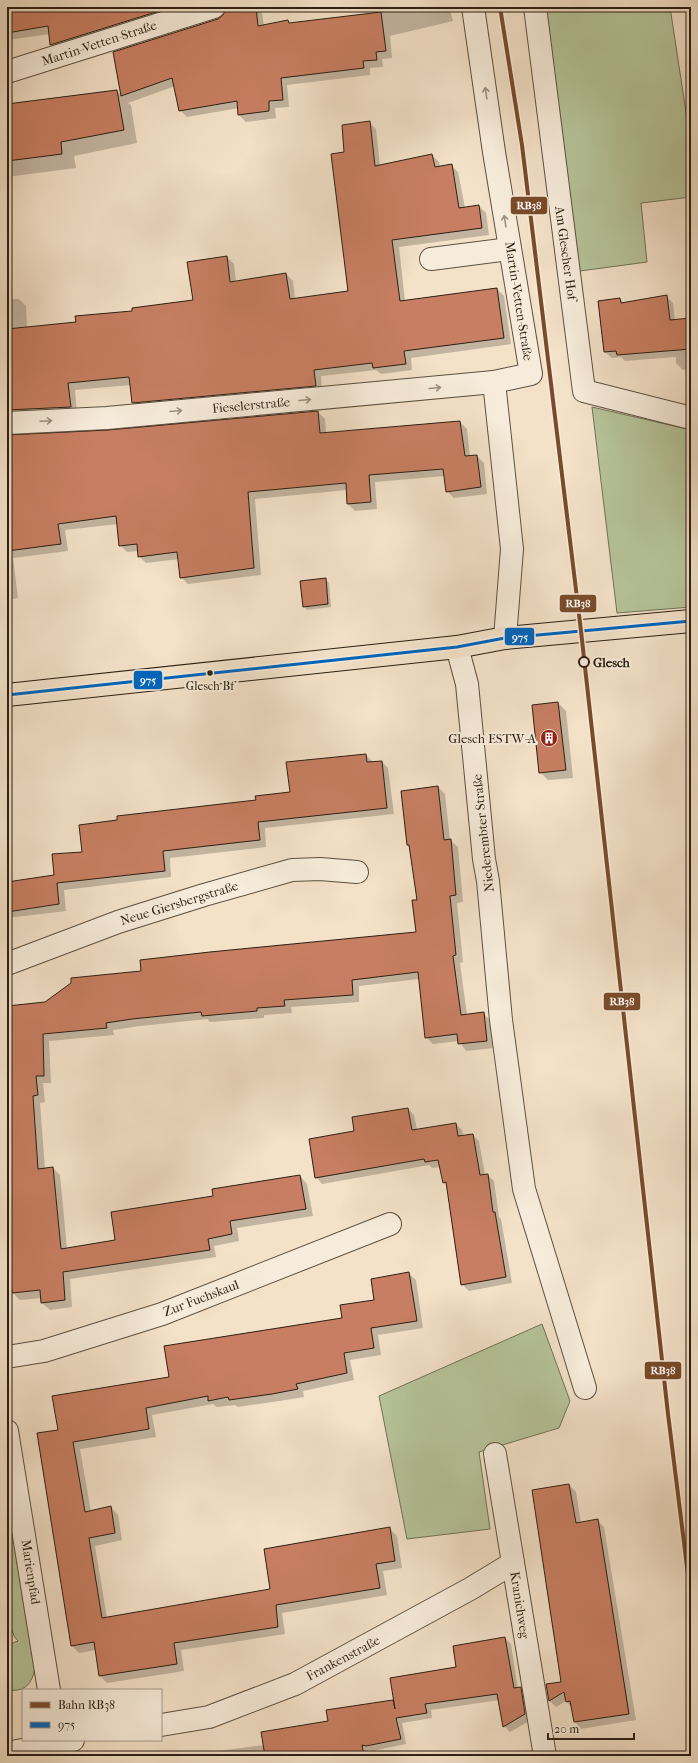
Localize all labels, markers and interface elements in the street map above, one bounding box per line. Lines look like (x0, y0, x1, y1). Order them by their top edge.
street label: Martin-Vetten-Straße (40, 17, 159, 69)
one-way arrow (481, 87, 489, 100)
line badge: RB38 (510, 196, 548, 215)
text: RB38 (516, 199, 542, 212)
street label: Am Glescher Hof (552, 204, 580, 304)
one-way arrow (501, 215, 509, 228)
street label: Martin-Vetten-Straße (502, 240, 536, 362)
one-way arrow (428, 384, 441, 391)
street label: Fieselerstraße (211, 394, 291, 416)
one-way arrow (298, 396, 311, 403)
one-way arrow (169, 408, 182, 415)
one-way arrow (39, 417, 52, 424)
line badge: RB38 (559, 594, 597, 613)
text: RB38 (565, 597, 591, 610)
line badge: 975 (504, 627, 535, 646)
text: 975 (511, 631, 528, 644)
place label: Glesch (593, 655, 631, 670)
marker: Glesch (578, 656, 590, 668)
marker: Glesch Bf (205, 668, 215, 678)
line badge: 975 (133, 670, 163, 690)
text: 975 (139, 674, 156, 687)
place label: Glesch Bf (186, 679, 237, 693)
building icon: Glesch ESTW-A (539, 728, 559, 748)
place label: Glesch ESTW-A (448, 731, 537, 746)
street label: Niederembter Straße (469, 773, 497, 893)
street label: Neue Giersbergstraße (118, 878, 240, 928)
line badge: RB38 (603, 992, 641, 1011)
text: RB38 (609, 995, 635, 1008)
street label: Zur Fuchskaul (161, 1277, 241, 1319)
line badge: RB38 (644, 1361, 682, 1380)
text: RB38 (650, 1364, 676, 1377)
street label: Marienpfad (18, 1538, 44, 1606)
street label: Kranichweg (507, 1570, 533, 1641)
street label: Frankenstraße (304, 1632, 383, 1684)
legend (22, 1689, 162, 1741)
text: Bahn RB38 (58, 1698, 115, 1712)
scale bar (548, 1715, 634, 1741)
text: 975 (58, 1718, 75, 1732)
text: 20 m (554, 1722, 579, 1736)

